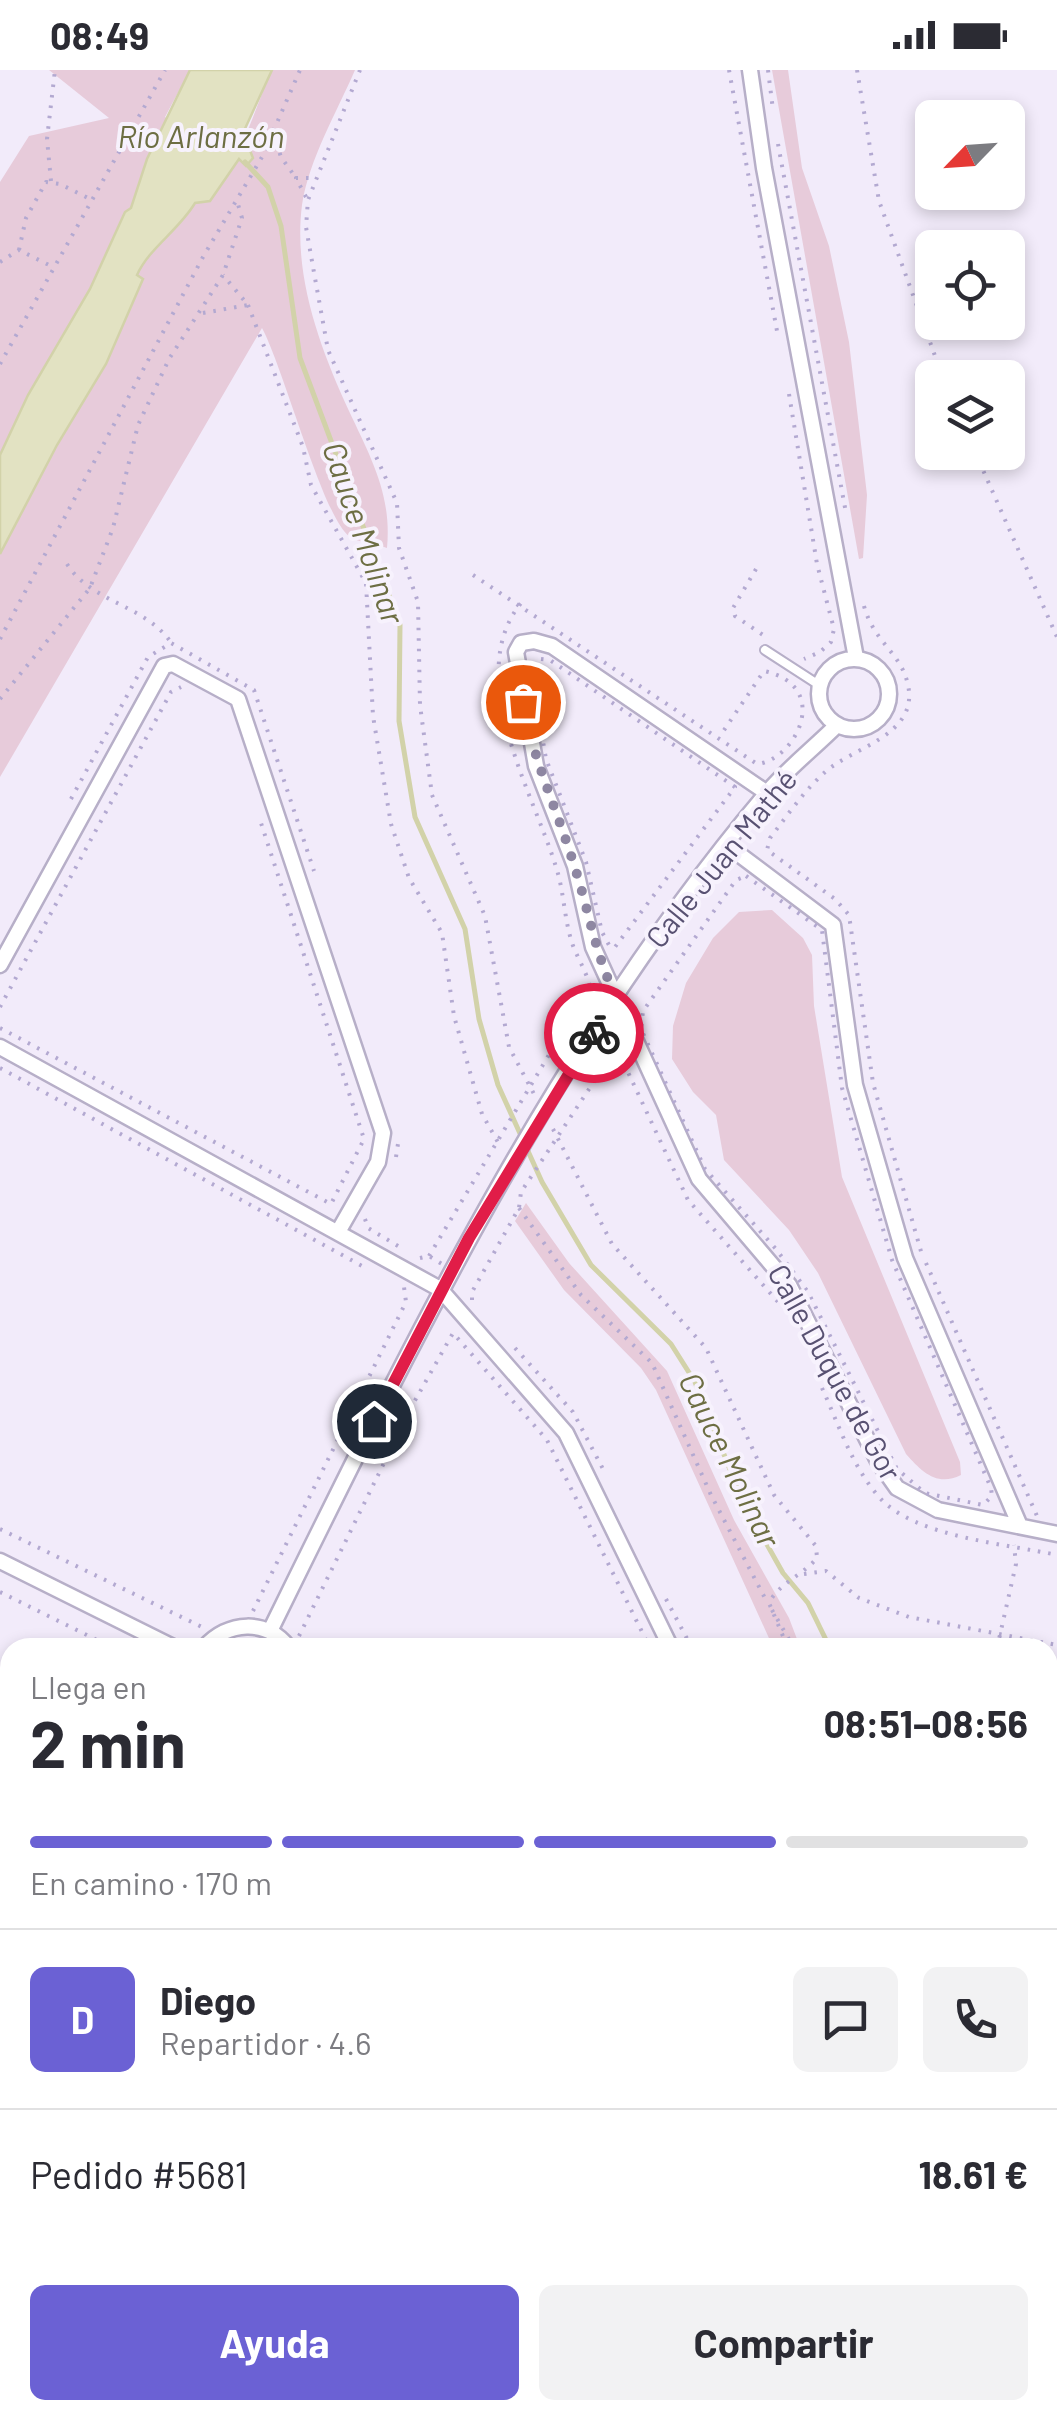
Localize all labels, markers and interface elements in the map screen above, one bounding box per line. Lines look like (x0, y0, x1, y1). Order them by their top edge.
text: 08:49 (50, 12, 149, 58)
north arrow (915, 100, 1025, 210)
map controls (915, 100, 1025, 470)
water label: Río Arlanzón (118, 116, 284, 154)
button: locate (915, 230, 1025, 340)
button: layers (915, 360, 1025, 470)
water label: Cauce Molinar (316, 436, 414, 630)
pin (481, 660, 566, 745)
icon: bag (496, 675, 551, 730)
street label: Calle Juan Mathé (637, 761, 804, 954)
courier (544, 983, 644, 1083)
icon: bike (567, 1006, 622, 1061)
street label: Calle Duque de Gor (761, 1257, 910, 1487)
water label: Cauce Molinar (672, 1365, 790, 1554)
pin (332, 1379, 417, 1464)
icon: home (347, 1394, 402, 1449)
text: Llega en (30, 1667, 147, 1705)
text: 08:51–08:56 (823, 1700, 1028, 1746)
text: 2 min (30, 1703, 186, 1781)
text: En camino · 170 m (30, 1863, 272, 1901)
button: chat (793, 1967, 898, 2072)
button: phone (923, 1967, 1028, 2072)
text: Diego (160, 1977, 256, 2023)
text: D (71, 1996, 94, 2042)
text: Repartidor · 4.6 (160, 2023, 372, 2061)
text: Pedido #5681 (30, 2151, 248, 2197)
text: 18.61 € (918, 2151, 1028, 2197)
button: Ayuda (30, 2285, 519, 2400)
button: Compartir (539, 2285, 1028, 2400)

